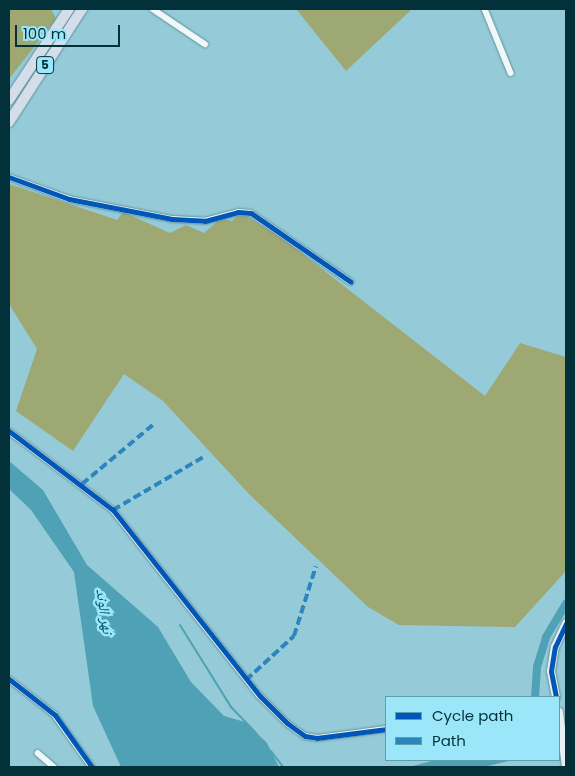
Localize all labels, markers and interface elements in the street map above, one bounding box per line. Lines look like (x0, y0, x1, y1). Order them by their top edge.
scale bar (18, 15, 122, 47)
text: 100 m (23, 23, 66, 44)
road number: 5 (35, 56, 55, 74)
water label: نهر الوند (93, 587, 117, 635)
legend (385, 696, 560, 761)
text: Cycle path (432, 705, 513, 726)
text: Path (432, 730, 466, 751)

